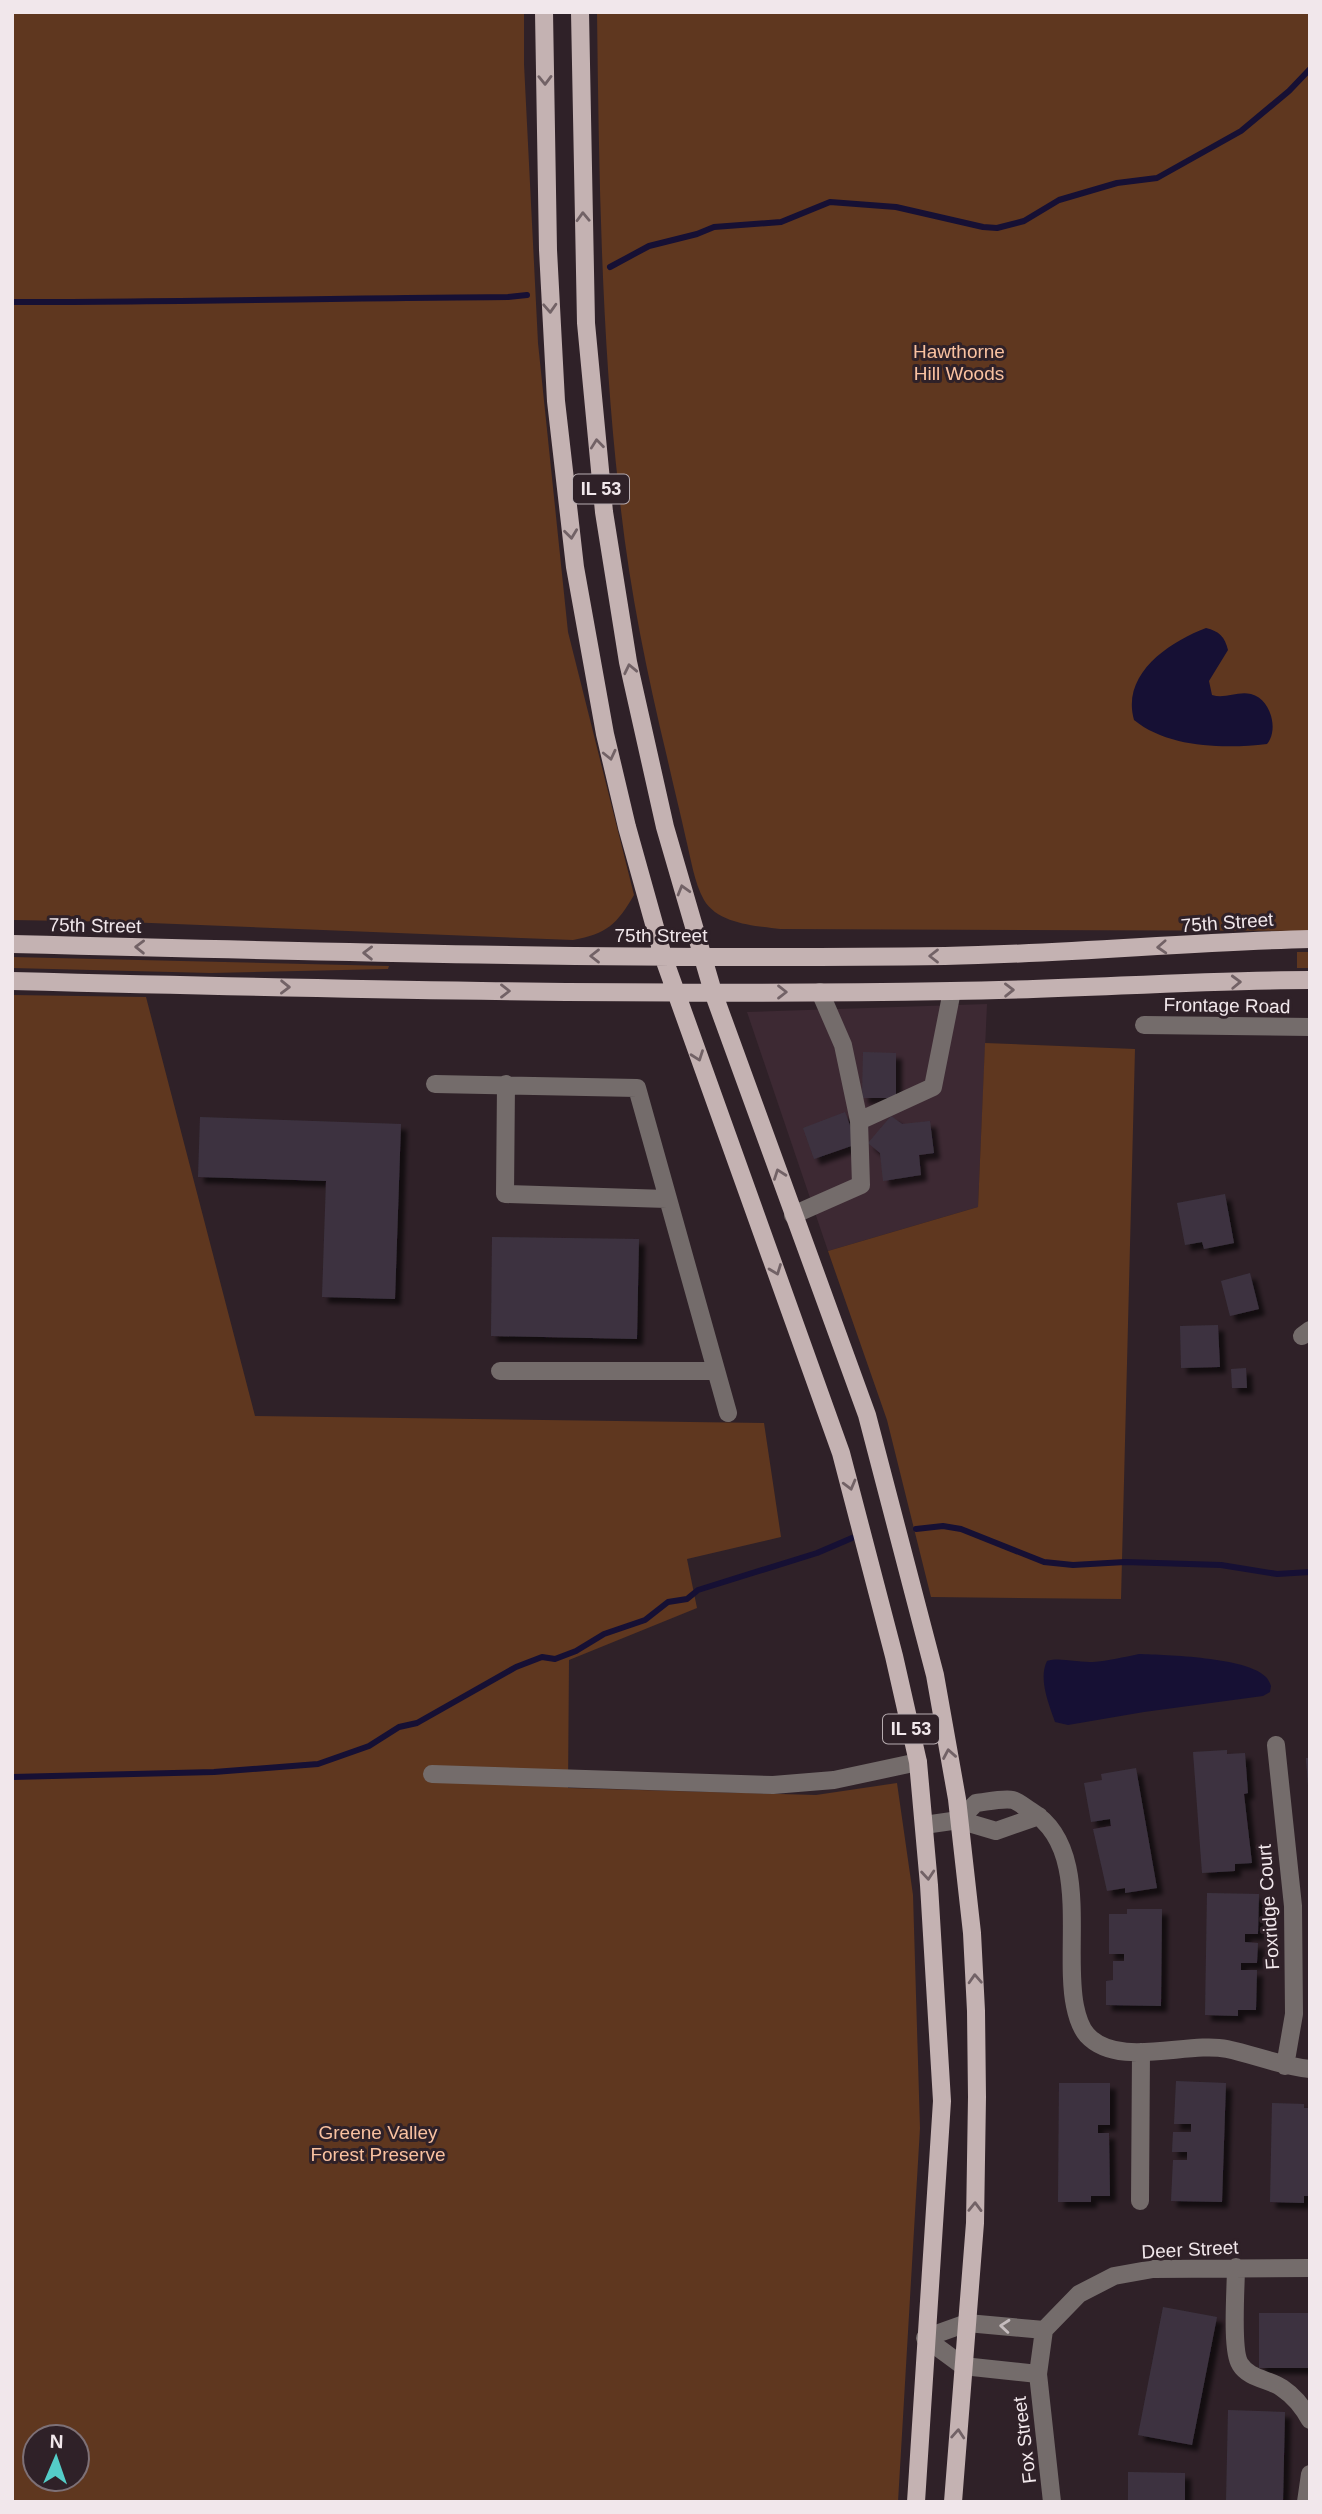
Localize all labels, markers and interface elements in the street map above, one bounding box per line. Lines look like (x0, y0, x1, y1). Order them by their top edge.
one-way arrow (537, 76, 553, 86)
one-way arrow (575, 211, 590, 222)
one-way arrow (542, 303, 557, 314)
park label: Hawthorne Hill Woods (913, 341, 1005, 384)
one-way arrow (589, 438, 604, 450)
road number: IL 53 (573, 475, 629, 504)
one-way arrow (563, 528, 578, 540)
one-way arrow (623, 663, 638, 675)
one-way arrow (602, 749, 616, 761)
one-way arrow (676, 884, 691, 896)
street label: 75th Street (1180, 909, 1275, 936)
street label: 75th Street (48, 914, 142, 937)
street label: 75th Street (615, 925, 708, 946)
one-way arrow (135, 940, 146, 955)
one-way arrow (1156, 940, 1167, 955)
one-way arrow (362, 945, 372, 961)
one-way arrow (589, 948, 600, 964)
one-way arrow (929, 948, 939, 964)
one-way arrow (1231, 974, 1242, 989)
one-way arrow (280, 980, 291, 995)
one-way arrow (1004, 982, 1015, 998)
one-way arrow (500, 983, 511, 999)
one-way arrow (777, 984, 787, 1000)
street label: Frontage Road (1163, 994, 1291, 1017)
one-way arrow (690, 1050, 704, 1062)
one-way arrow (773, 1169, 787, 1181)
one-way arrow (768, 1264, 782, 1276)
one-way arrow (842, 1479, 856, 1491)
road number: IL 53 (883, 1714, 939, 1744)
one-way arrow (942, 1748, 957, 1760)
street label: Foxridge Court (1254, 1843, 1283, 1970)
one-way arrow (920, 1870, 935, 1881)
one-way arrow (967, 1974, 982, 1985)
park label: Greene Valley Forest Preserve (310, 2122, 446, 2165)
one-way arrow (967, 2201, 983, 2212)
street label: Deer Street (1141, 2236, 1240, 2263)
one-way arrow (1000, 2319, 1011, 2334)
street label: Fox Street (1009, 2394, 1040, 2485)
north arrow (21, 2423, 91, 2493)
one-way arrow (950, 2428, 965, 2439)
text: N (49, 2431, 64, 2452)

